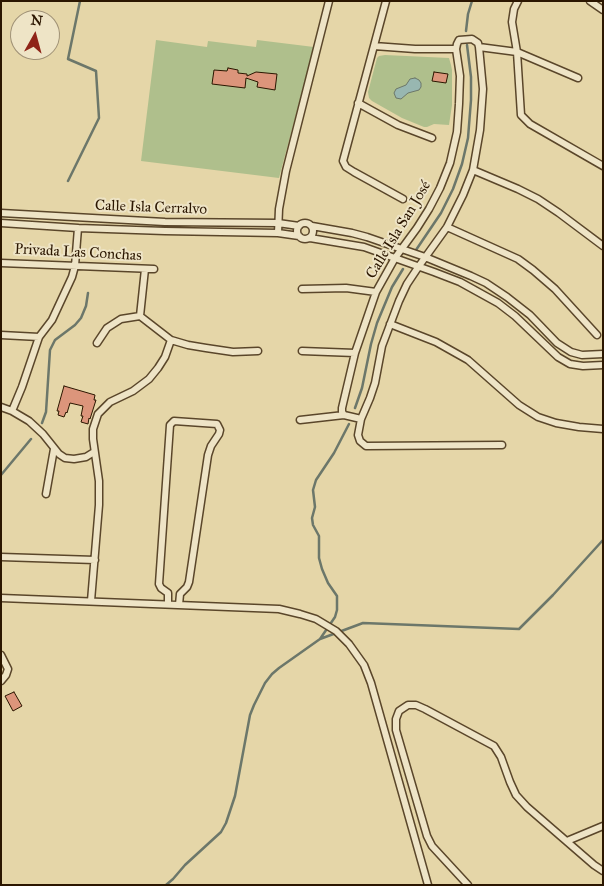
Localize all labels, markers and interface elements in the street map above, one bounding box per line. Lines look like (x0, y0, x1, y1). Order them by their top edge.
north arrow (10, 10, 60, 60)
text: N (30, 11, 44, 30)
street label: Calle Isla San José (363, 178, 435, 282)
street label: Calle Isla Cerralvo (95, 197, 207, 219)
street label: Privada Las Conchas (14, 241, 142, 265)

